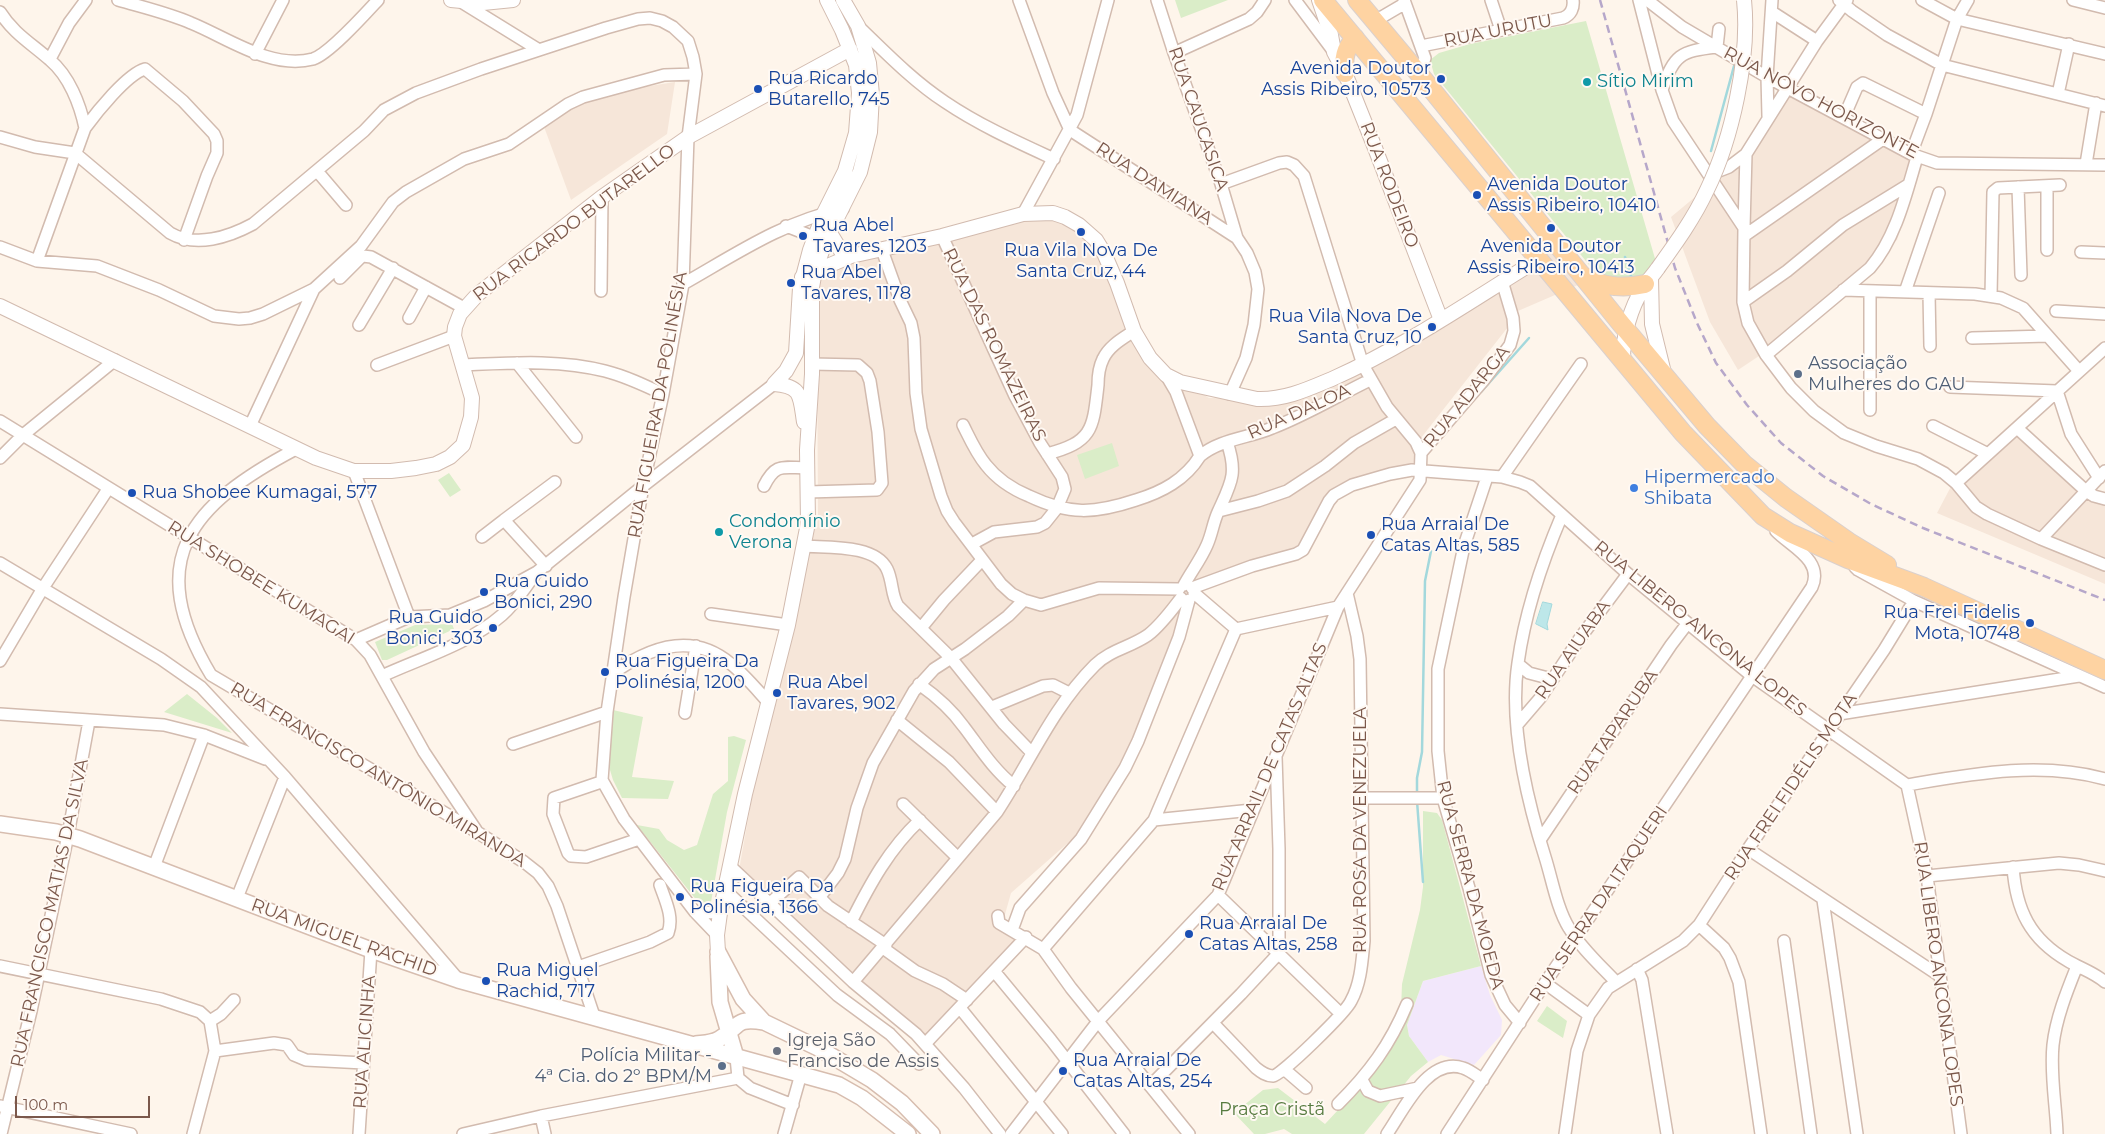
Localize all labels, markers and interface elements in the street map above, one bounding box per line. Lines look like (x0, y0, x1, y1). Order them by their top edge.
street label: RUA URUTU (1442, 10, 1554, 52)
street label: RUA NOVO HORIZONTE (1720, 42, 1922, 164)
street label: RUA CAUCASICA (1163, 44, 1233, 194)
place label: Avenida Doutor Assis Ribeiro, 10573 (1261, 58, 1431, 100)
place label: Rua Ricardo Butarello, 745 (768, 68, 890, 110)
place label: Sítio Mirim (1597, 71, 1694, 93)
marker: Avenida Doutor Assis Ribeiro, 10573 (1435, 73, 1447, 85)
marker: Sítio Mirim (1581, 76, 1593, 88)
marker: Rua Ricardo Butarello, 745 (752, 83, 764, 95)
street label: RUA RODEIRO (1355, 119, 1423, 251)
street label: RUA DAMIANA (1091, 138, 1217, 230)
street label: RUA RICARDO BUTARELLO (469, 140, 679, 306)
place label: Avenida Doutor Assis Ribeiro, 10410 (1487, 174, 1656, 216)
marker: Avenida Doutor Assis Ribeiro, 10410 (1471, 189, 1483, 201)
place label: Rua Abel Tavares, 1203 (813, 215, 927, 258)
marker: Avenida Doutor Assis Ribeiro, 10413 (1545, 222, 1557, 234)
marker: Rua Vila Nova De Santa Cruz, 44 (1075, 226, 1087, 238)
marker: Rua Abel Tavares, 1203 (797, 230, 809, 242)
place label: Avenida Doutor Assis Ribeiro, 10413 (1467, 236, 1635, 278)
place label: Rua Vila Nova De Santa Cruz, 44 (1004, 240, 1158, 282)
street label: RUA DAS ROMAZEIRAS (938, 245, 1050, 445)
place label: Rua Abel Tavares, 1178 (801, 262, 911, 304)
street label: RUA FIGUEIRA DA POLINÉSIA (624, 270, 692, 540)
marker: Rua Abel Tavares, 1178 (785, 277, 797, 289)
place label: Rua Vila Nova De Santa Cruz, 10 (1268, 306, 1422, 348)
marker: Rua Vila Nova De Santa Cruz, 10 (1426, 321, 1438, 333)
street label: RUA ADARGA (1419, 342, 1515, 452)
place label: Associação Mulheres do GAU (1808, 353, 1966, 396)
marker: Associação Mulheres do GAU (1792, 368, 1804, 380)
street label: RUA DALOA (1244, 380, 1354, 444)
place label: Hipermercado Shibata (1644, 467, 1775, 509)
place label: Rua Shobee Kumagai, 577 (142, 482, 377, 504)
marker: Hipermercado Shibata (1628, 482, 1640, 494)
marker: Rua Shobee Kumagai, 577 (126, 487, 138, 499)
place label: Condomínio Verona (729, 511, 841, 554)
place label: Rua Arraial De Catas Altas, 585 (1381, 514, 1520, 556)
street label: RUA SHOBEE KUMAGAI (163, 516, 359, 650)
marker: Condomínio Verona (713, 526, 725, 538)
marker: Rua Arraial De Catas Altas, 585 (1365, 529, 1377, 541)
street label: RUA LIBERO ANCONA LOPES (1589, 536, 1811, 722)
place label: Rua Guido Bonici, 290 (494, 571, 592, 614)
marker: Rua Guido Bonici, 290 (478, 586, 490, 598)
street label: RUA AIUABA (1531, 596, 1615, 704)
place label: Rua Frei Fidelis Mota, 10748 (1883, 602, 2020, 644)
place label: Rua Guido Bonici, 303 (386, 607, 483, 650)
marker: Rua Frei Fidelis Mota, 10748 (2024, 617, 2036, 629)
marker: Rua Guido Bonici, 303 (487, 622, 499, 634)
street label: RUA ARRAIL DE CATAS ALTAS (1208, 640, 1332, 894)
place label: Rua Figueira Da Polinésia, 1200 (615, 651, 759, 694)
street label: RUA TAPARUBA (1563, 665, 1663, 799)
marker: Rua Figueira Da Polinésia, 1200 (599, 666, 611, 678)
place label: Rua Abel Tavares, 902 (787, 672, 896, 714)
street label: RUA FRANCISCO ANTÔNIO MIRANDA (226, 678, 530, 872)
marker: Rua Abel Tavares, 902 (771, 687, 783, 699)
street label: RUA FREI FIDÉLIS MOTA (1720, 689, 1862, 885)
street label: RUA ROSA DA VENEZUELA (1350, 707, 1372, 953)
street label: RUA FRANCISCO MATIAS DA SILVA (7, 757, 93, 1069)
street label: RUA SERRA DA MOEDA (1432, 778, 1508, 992)
street label: RUA SERRA DA ITAQUERI (1525, 802, 1673, 1006)
street label: RUA LIBERO ANCONA LOPES (1909, 840, 1967, 1108)
place label: Rua Figueira Da Polinésia, 1366 (690, 876, 834, 919)
marker: Rua Figueira Da Polinésia, 1366 (674, 891, 686, 903)
street label: RUA MIGUEL RACHID (248, 894, 440, 982)
place label: Rua Arraial De Catas Altas, 258 (1199, 913, 1338, 956)
marker: Rua Arraial De Catas Altas, 258 (1183, 928, 1195, 940)
place label: Rua Miguel Rachid, 717 (496, 960, 599, 1002)
street label: RUA ALICINHA (350, 974, 380, 1110)
marker: Rua Miguel Rachid, 717 (480, 975, 492, 987)
place label: Igreja São Franciso de Assis (787, 1030, 939, 1072)
place label: Polícia Militar - 4ª Cia. do 2º BPM/M (534, 1045, 712, 1088)
marker: Igreja São Franciso de Assis (771, 1045, 783, 1057)
place label: Rua Arraial De Catas Altas, 254 (1073, 1050, 1212, 1092)
marker: Polícia Militar - 4ª Cia. do 2º BPM/M (716, 1060, 728, 1072)
marker: Rua Arraial De Catas Altas, 254 (1057, 1065, 1069, 1077)
scale bar (18, 1086, 152, 1118)
text: 100 m (23, 1095, 68, 1114)
park label: Praça Cristã (1219, 1099, 1325, 1121)

